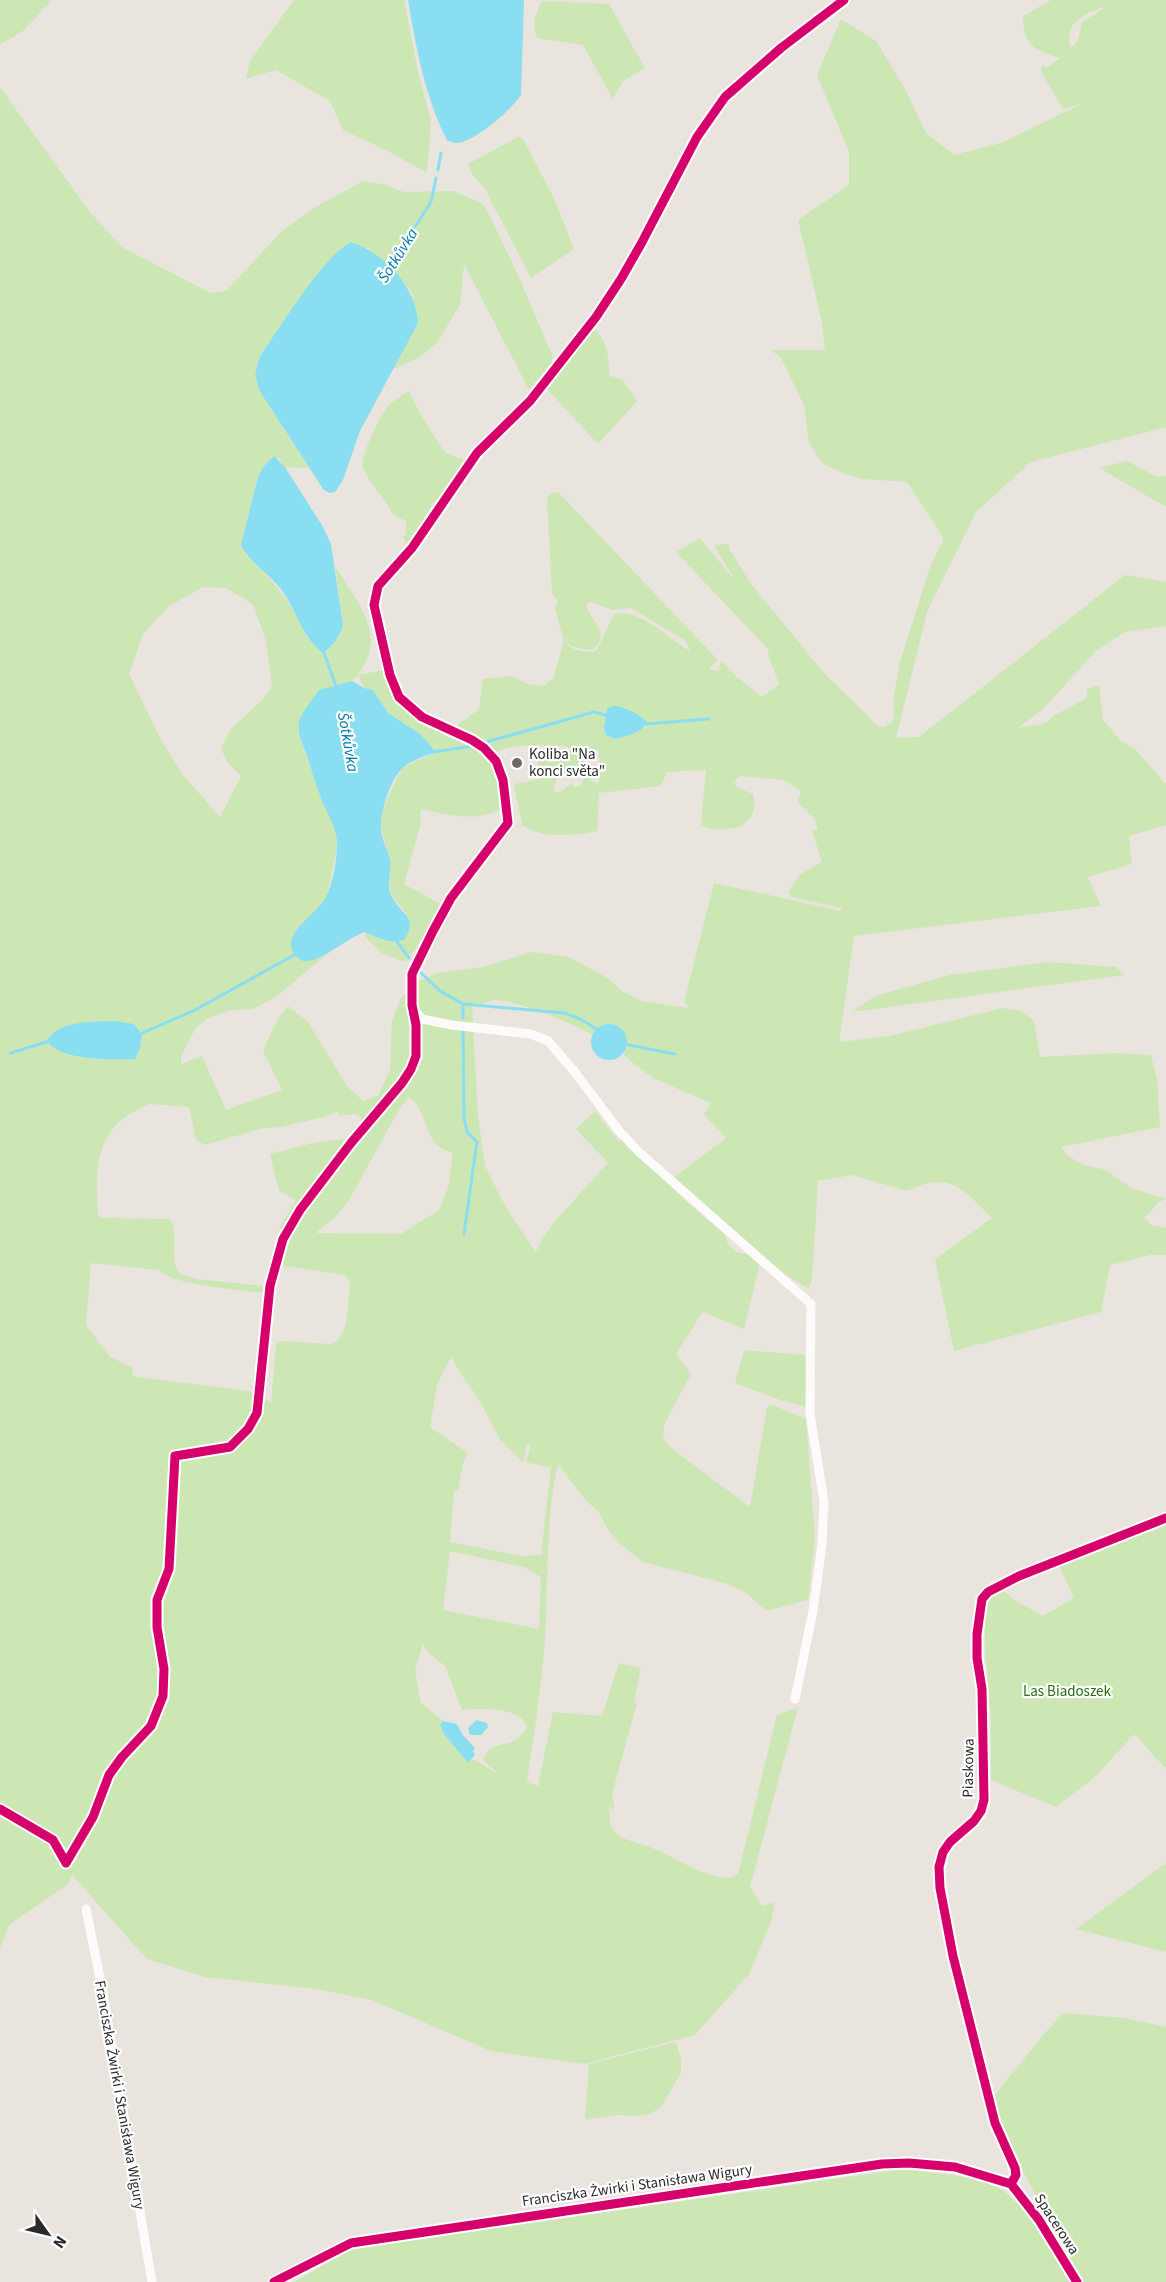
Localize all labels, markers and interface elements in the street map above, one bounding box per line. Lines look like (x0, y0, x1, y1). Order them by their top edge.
water label: Šotkůvka (373, 224, 423, 287)
water label: Šotkůvka (332, 711, 364, 774)
place label: Koliba "Na konci světa" (529, 744, 605, 782)
marker: Koliba "Na konci světa" (510, 756, 524, 770)
park label: Las Biadoszek (1023, 1681, 1112, 1702)
street label: Piaskowa (957, 1738, 980, 1798)
street label: Franciszka Żwirki i Stanisława Wigury (89, 1979, 150, 2211)
street label: Franciszka Żwirki i Stanisława Wigury (521, 2159, 754, 2212)
street label: Spacerowa (1029, 2190, 1084, 2259)
north arrow (18, 2204, 78, 2264)
text: N (48, 2231, 72, 2252)

